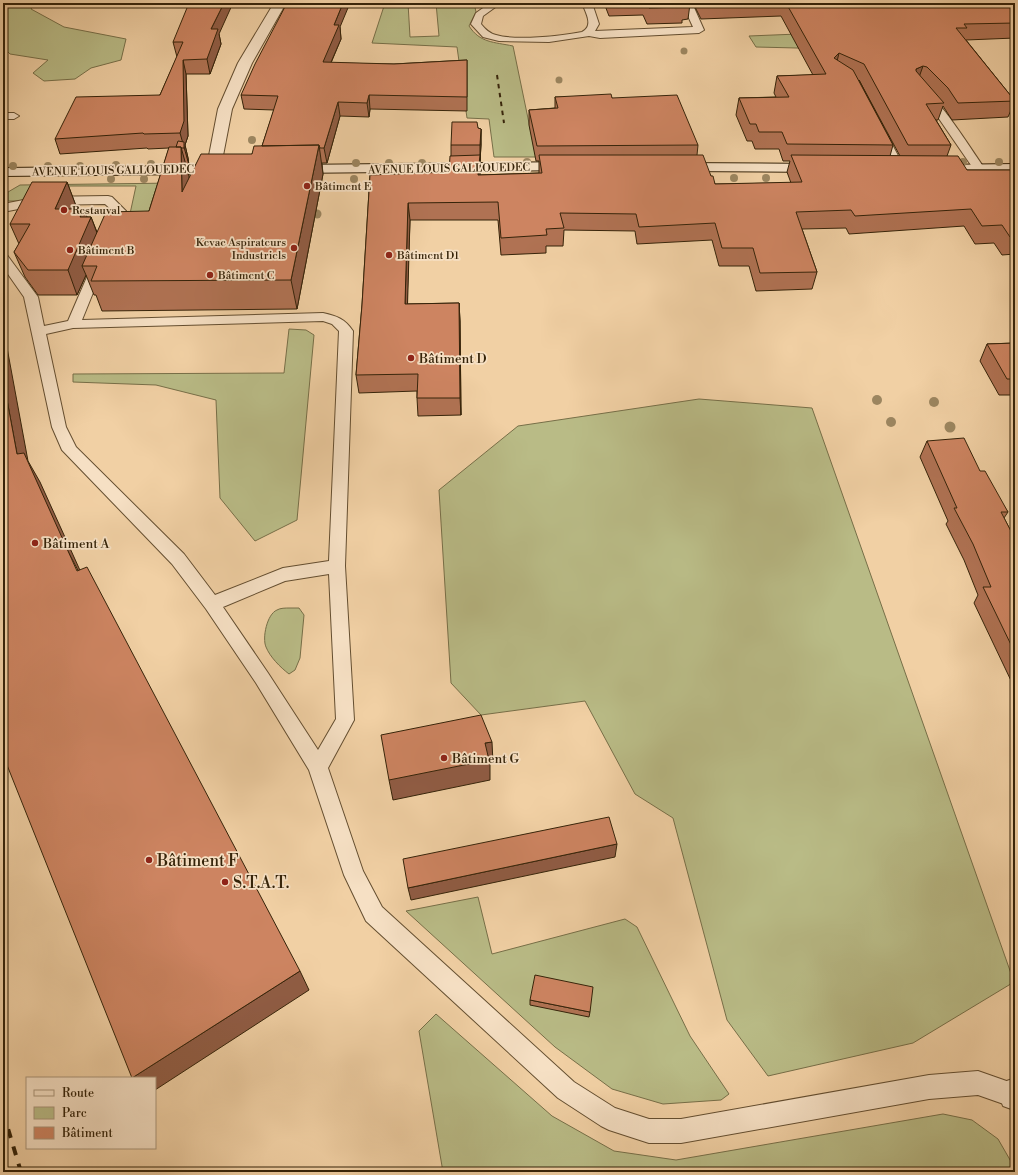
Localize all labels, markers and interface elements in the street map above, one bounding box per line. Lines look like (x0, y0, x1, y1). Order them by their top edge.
street label: AVENUE LOUIS GALLOUEDEC (367, 161, 530, 177)
street label: AVENUE LOUIS GALLOUEDEC (31, 163, 194, 179)
place label: Bâtiment E (314, 180, 372, 194)
marker: Bâtiment E (302, 181, 312, 191)
place label: Restauval (72, 204, 121, 218)
marker: Restauval (59, 205, 69, 215)
place label: Kevac Aspirateurs Industriels (196, 236, 286, 263)
marker: Kevac Aspirateurs Industriels (289, 243, 299, 253)
place label: Bâtiment B (77, 244, 135, 258)
marker: Bâtiment B (65, 245, 75, 255)
place label: Bâtiment D1 (396, 249, 459, 263)
marker: Bâtiment D1 (384, 250, 394, 260)
place label: Bâtiment C (217, 269, 274, 283)
marker: Bâtiment C (205, 270, 215, 280)
place label: Bâtiment D (418, 351, 487, 367)
marker: Bâtiment D (406, 353, 416, 363)
place label: Bâtiment A (42, 536, 111, 552)
marker: Bâtiment A (30, 538, 40, 548)
place label: Bâtiment G (451, 751, 520, 767)
marker: Bâtiment G (439, 753, 449, 763)
place label: Bâtiment F (156, 851, 238, 871)
marker: Bâtiment F (144, 855, 154, 865)
place label: S.T.A.T. (233, 873, 289, 893)
marker: S.T.A.T. (220, 877, 230, 887)
legend (26, 1077, 156, 1149)
text: Route (62, 1086, 94, 1101)
text: Parc (62, 1106, 87, 1121)
text: Bâtiment (61, 1126, 113, 1141)

